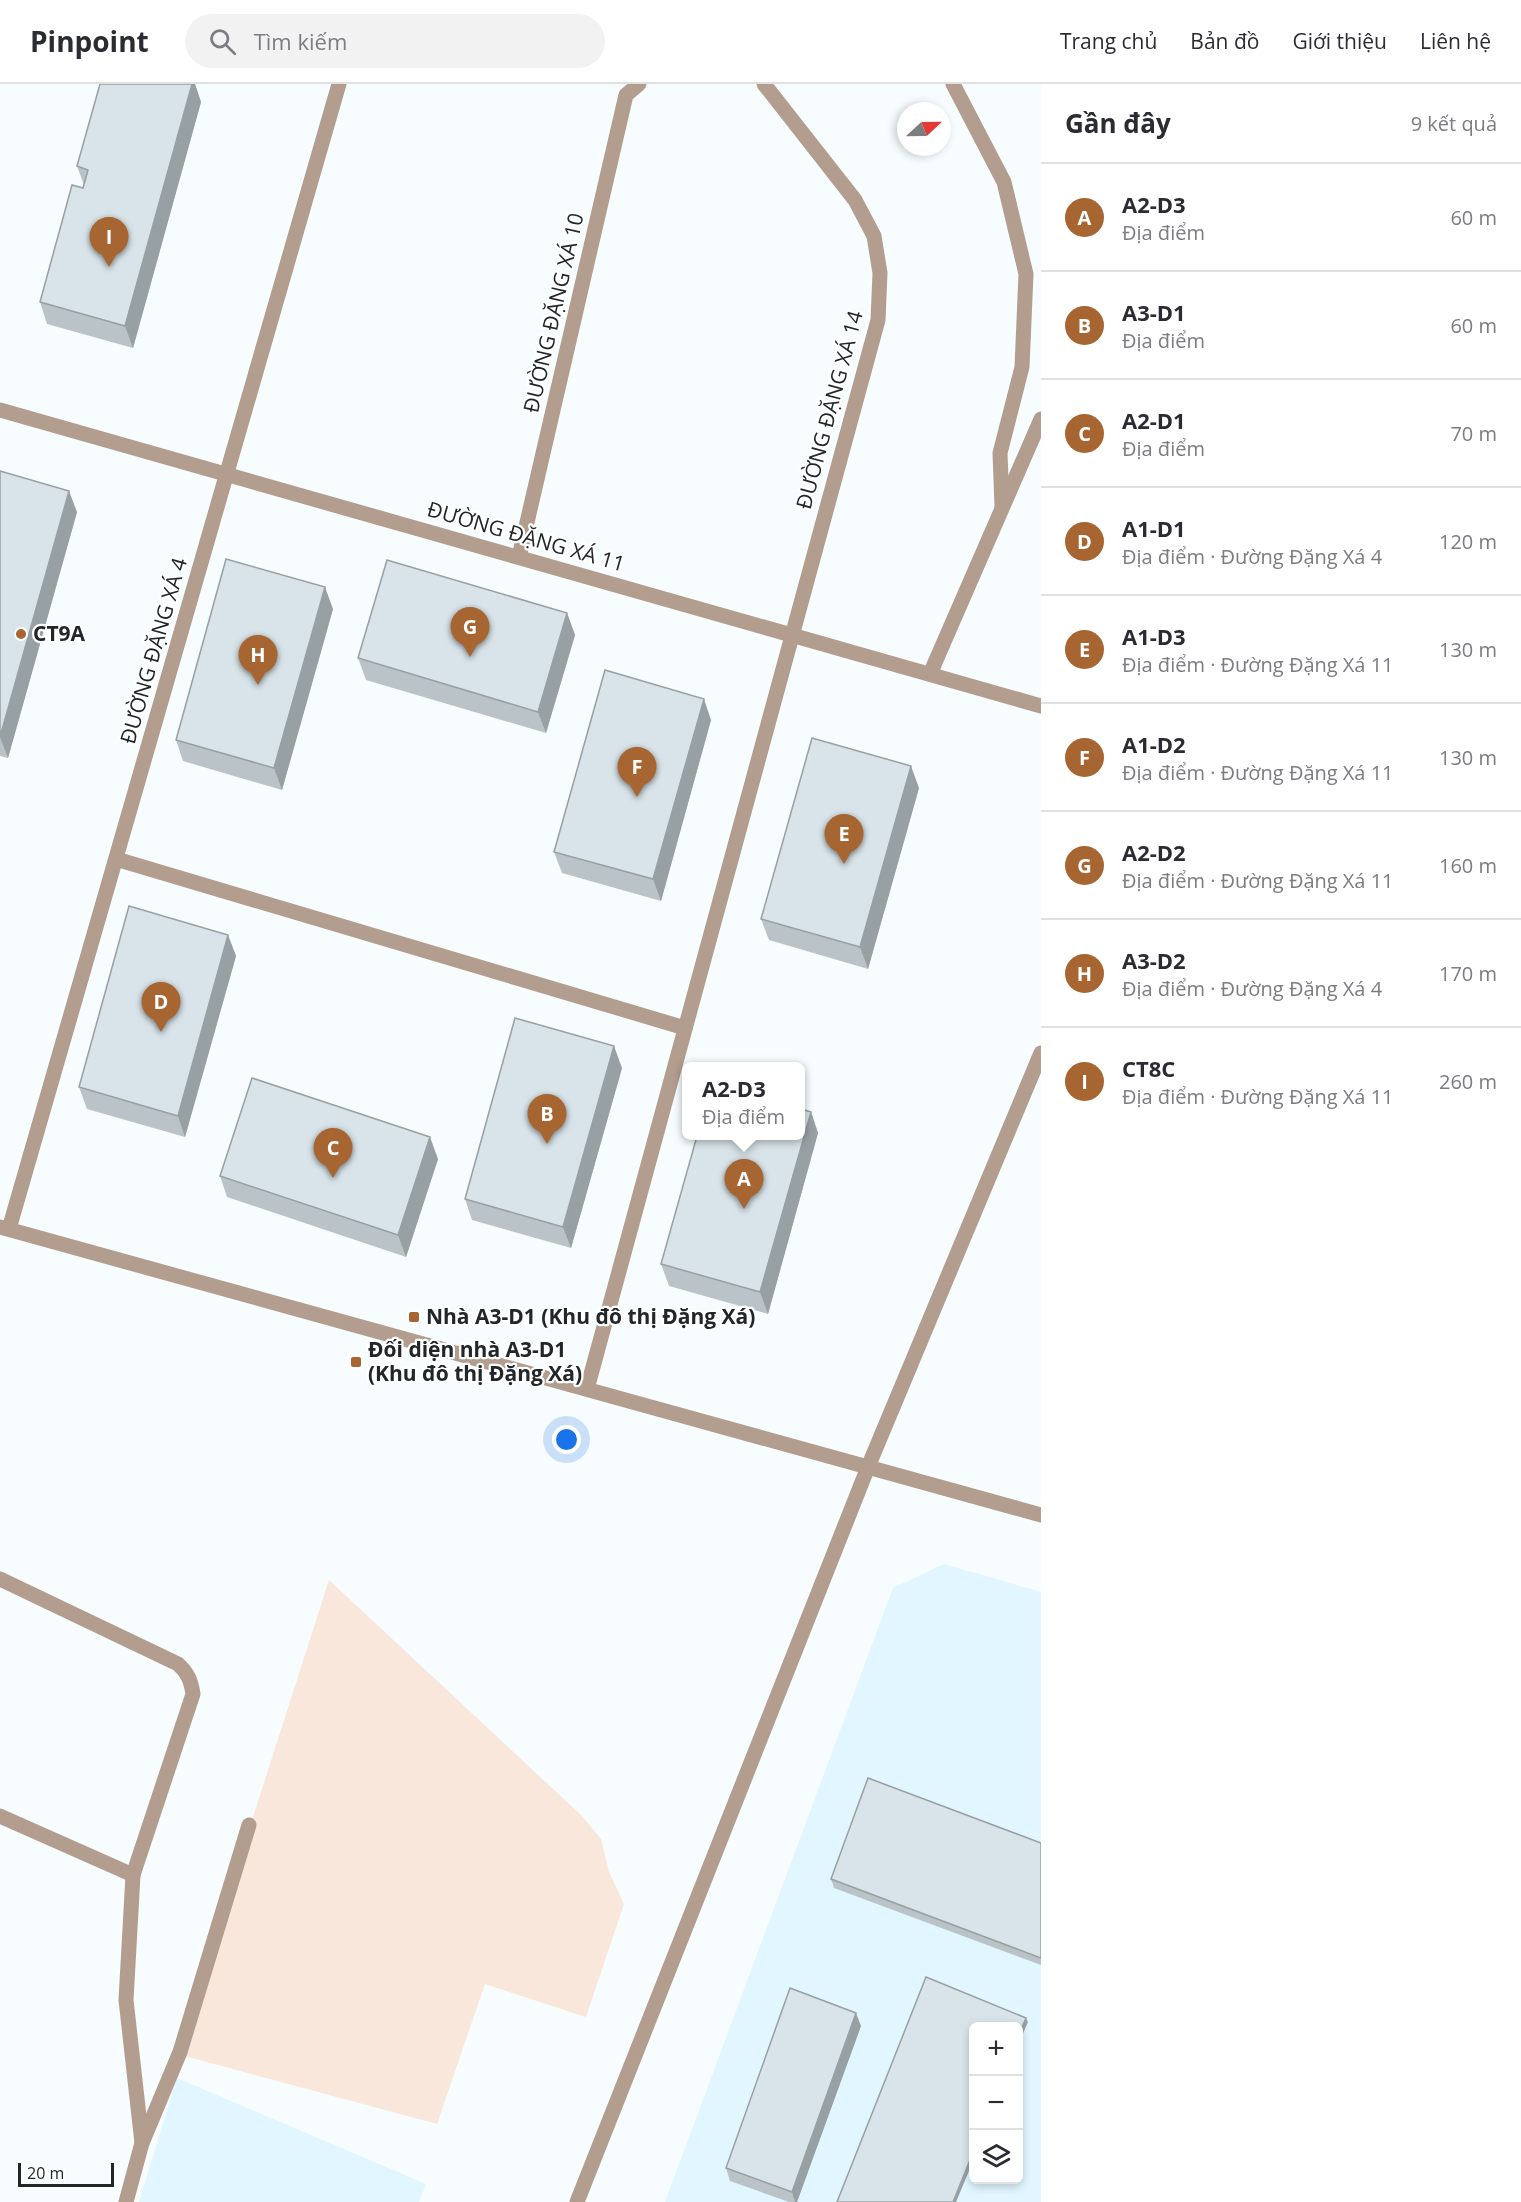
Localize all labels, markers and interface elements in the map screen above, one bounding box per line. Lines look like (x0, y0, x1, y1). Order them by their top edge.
search box (185, 14, 605, 68)
text: Pinpoint (30, 22, 149, 60)
icon: search (206, 25, 239, 58)
text: Tìm kiếm (254, 26, 347, 56)
text: Trang chủ (1060, 27, 1157, 55)
text: Bản đồ (1190, 27, 1259, 55)
text: Giới thiệu (1292, 27, 1387, 55)
text: Liên hệ (1420, 27, 1491, 55)
north arrow (897, 102, 951, 156)
text: Gần đây (1065, 105, 1171, 141)
text: 9 kết quả (1411, 110, 1497, 137)
text: A2-D3 (1122, 189, 1186, 219)
text: A (1078, 204, 1091, 231)
text: 60 m (1450, 204, 1497, 231)
street label: ĐƯỜNG ĐẶNG XÁ 10 (516, 210, 590, 415)
pin: I (90, 218, 128, 267)
text: Địa điểm (1122, 219, 1205, 246)
text: A3-D1 (1122, 297, 1186, 327)
street label: ĐƯỜNG ĐẶNG XÁ 14 (789, 307, 869, 512)
text: B (1078, 312, 1091, 339)
text: 60 m (1450, 312, 1497, 339)
text: Địa điểm (1122, 327, 1205, 354)
text: A2-D1 (1122, 405, 1186, 435)
text: C (1078, 420, 1091, 447)
text: 70 m (1450, 420, 1497, 447)
text: Địa điểm (1122, 435, 1205, 462)
street label: ĐƯỜNG ĐẶNG XÁ 11 (424, 494, 628, 578)
text: A1-D1 (1122, 513, 1186, 543)
text: D (1077, 528, 1092, 555)
text: 120 m (1439, 528, 1497, 555)
text: Địa điểm · Đường Đặng Xá 4 (1122, 543, 1382, 570)
street label: ĐƯỜNG ĐẶNG XÁ 4 (113, 554, 193, 747)
pin: G (450, 608, 490, 657)
place label: CT9A (33, 619, 86, 647)
text: A1-D3 (1122, 621, 1186, 651)
marker: CT9A (14, 627, 28, 641)
pin: H (238, 636, 278, 685)
text: E (1079, 636, 1090, 663)
text: 130 m (1439, 636, 1497, 663)
text: Địa điểm · Đường Đặng Xá 11 (1122, 651, 1394, 678)
text: A1-D2 (1122, 729, 1186, 759)
text: F (1079, 744, 1090, 771)
text: 130 m (1439, 744, 1497, 771)
pin: F (618, 748, 656, 797)
text: Địa điểm · Đường Đặng Xá 11 (1122, 759, 1394, 786)
pin: E (824, 814, 864, 864)
text: A2-D2 (1122, 837, 1186, 867)
text: G (1077, 852, 1092, 879)
text: 160 m (1439, 852, 1497, 879)
text: Địa điểm · Đường Đặng Xá 11 (1122, 867, 1394, 894)
text: A3-D2 (1122, 945, 1186, 975)
text: H (1077, 960, 1092, 987)
text: 170 m (1439, 960, 1497, 987)
text: Địa điểm · Đường Đặng Xá 4 (1122, 975, 1382, 1002)
pin: D (142, 982, 180, 1032)
text: CT8C (1122, 1053, 1175, 1083)
popup (682, 1062, 805, 1140)
text: I (1081, 1068, 1088, 1095)
text: 260 m (1439, 1068, 1497, 1095)
text: A2-D3 (702, 1073, 766, 1103)
text: Địa điểm · Đường Đặng Xá 11 (1122, 1083, 1394, 1110)
pin: B (528, 1094, 566, 1144)
text: Địa điểm (702, 1103, 785, 1130)
pin: C (314, 1128, 352, 1178)
pin: A (724, 1160, 764, 1209)
place label: Nhà A3-D1 (Khu đô thị Đặng Xá) (426, 1302, 755, 1330)
marker: Nhà A3-D1 (Khu đô thị Đặng Xá) (407, 1310, 421, 1324)
place label: Đối diện nhà A3-D1 (Khu đô thị Đặng Xá) (368, 1335, 582, 1387)
marker: Đối diện nhà A3-D1 (Khu đô thị Đặng Xá) (349, 1355, 363, 1369)
your location (552, 1425, 581, 1454)
map controls (969, 2022, 1023, 2184)
button: + (969, 2022, 1023, 2076)
button: − (969, 2076, 1023, 2130)
button: layers (969, 2130, 1023, 2184)
scale bar (18, 2160, 114, 2188)
text: 20 m (27, 2162, 64, 2184)

